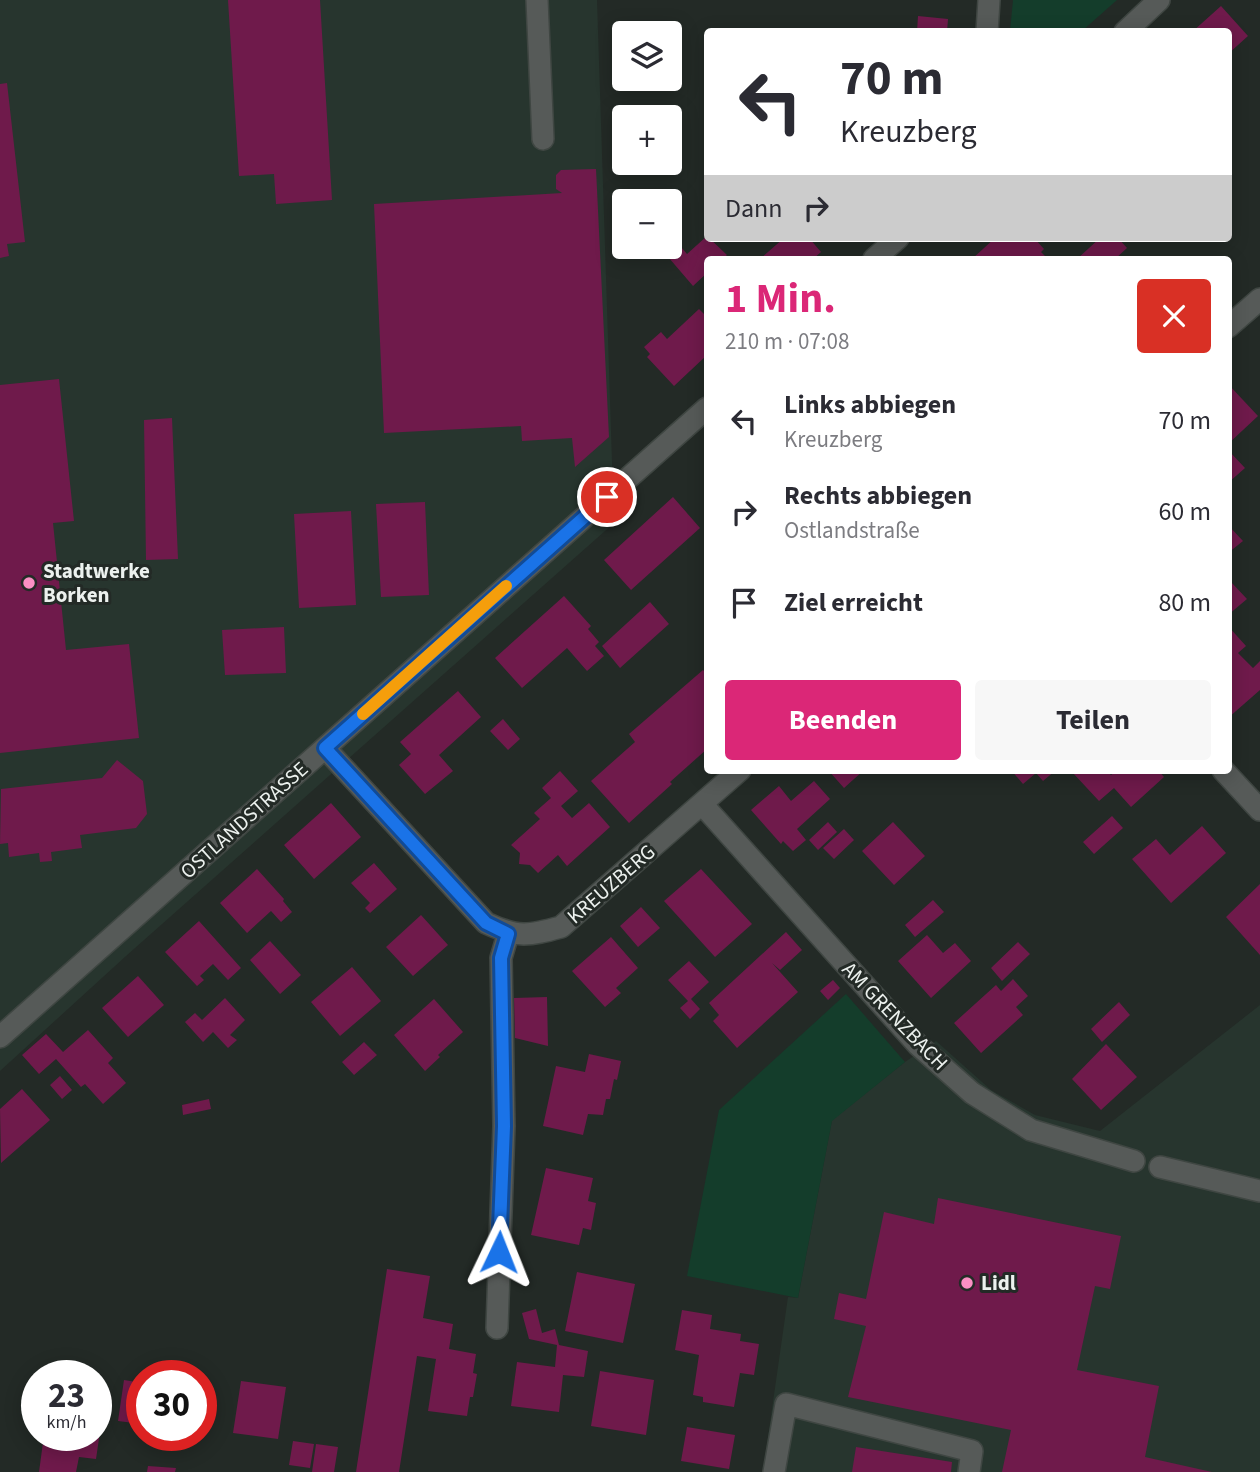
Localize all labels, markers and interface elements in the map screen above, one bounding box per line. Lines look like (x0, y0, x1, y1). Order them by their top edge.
map controls (612, 21, 682, 259)
button: layers (612, 21, 682, 91)
text: 70 m (840, 44, 944, 114)
icon: left (725, 56, 816, 147)
button: + (612, 105, 682, 175)
text: Kreuzberg (840, 109, 977, 155)
button: − (612, 189, 682, 259)
icon: right (797, 189, 835, 227)
text: Dann (725, 190, 783, 227)
text: 1 Min. (725, 269, 836, 329)
button: close (1137, 279, 1211, 353)
text: 210 m · 07:08 (725, 325, 849, 358)
text: Links abbiegen (784, 386, 956, 423)
icon: left (725, 402, 763, 440)
text: 70 m (1158, 402, 1211, 439)
text: Kreuzberg (784, 423, 882, 456)
pin (577, 467, 637, 527)
text: Rechts abbiegen (784, 477, 972, 514)
icon: arrive (588, 478, 626, 516)
icon: right (725, 493, 763, 531)
text: 60 m (1158, 493, 1211, 530)
text: Ostlandstraße (784, 514, 920, 547)
place label: Stadtwerke Borken (43, 556, 150, 610)
marker: Stadtwerke Borken (21, 575, 37, 591)
icon: arrive (725, 584, 763, 622)
text: Ziel erreicht (784, 584, 923, 621)
text: 80 m (1158, 584, 1211, 621)
button: Beenden (725, 680, 961, 760)
button: Teilen (975, 680, 1211, 760)
street label: OSTLANDSTRASSE (174, 754, 314, 886)
street label: KREUZBERG (560, 837, 662, 931)
street label: AM GRENZBACH (835, 955, 955, 1077)
position arrow (462, 1215, 536, 1289)
place label: Lidl (981, 1268, 1016, 1298)
marker: Lidl (959, 1275, 975, 1291)
speed limit sign: 30 (126, 1360, 217, 1451)
text: 23 (48, 1371, 85, 1421)
text: km/h (47, 1410, 86, 1435)

